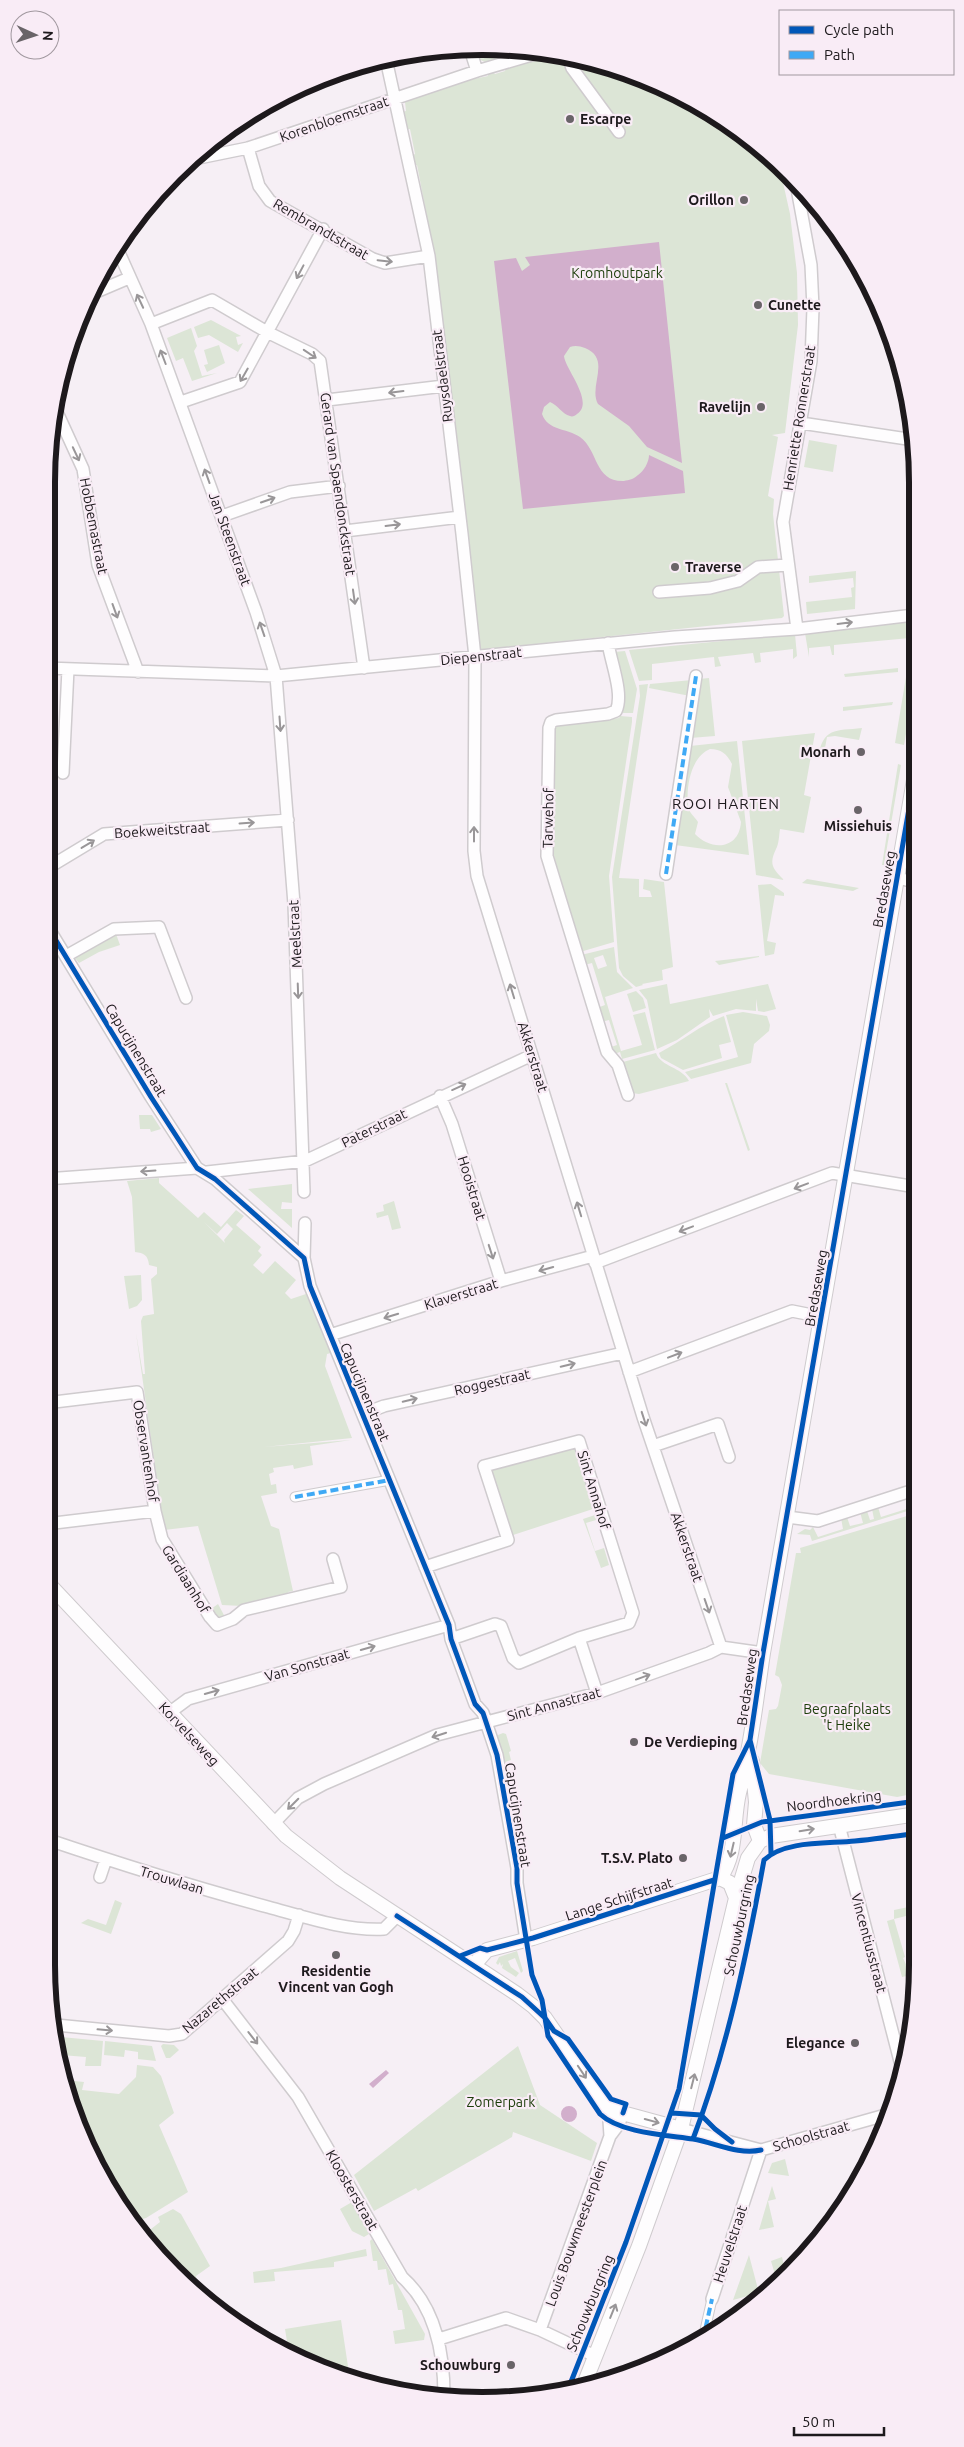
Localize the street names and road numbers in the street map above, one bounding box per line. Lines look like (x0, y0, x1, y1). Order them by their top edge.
street label: Korenbloemstraat (277, 93, 391, 145)
street label: Rembrandtstraat (270, 195, 372, 263)
street label: Ruysdaelstraat (428, 328, 456, 423)
street label: Henriette Ronnerstraat (780, 344, 818, 492)
street label: Gerard van Spaendonckstraat (317, 392, 359, 577)
street label: Hobbemastraat (77, 476, 111, 576)
street label: Jan Steenstraat (206, 490, 254, 588)
street label: Diepenstraat (440, 644, 523, 668)
street label: Tarwehof (539, 787, 557, 848)
street label: Boekweitstraat (113, 819, 211, 841)
street label: Bredaseweg (869, 849, 899, 929)
street label: Meelstraat (285, 899, 305, 968)
street label: Capucijnenstraat (102, 1001, 170, 1100)
street label: Akkerstraat (515, 1020, 551, 1095)
street label: Paterstraat (339, 1105, 410, 1151)
street label: Hooistraat (455, 1154, 489, 1223)
street label: Bredaseweg (801, 1248, 831, 1328)
street label: Klaverstraat (422, 1275, 500, 1313)
street label: Capucijnenstraat (337, 1340, 393, 1444)
street label: Roggestraat (452, 1365, 532, 1399)
street label: Observantenhof (130, 1399, 162, 1504)
street label: Sint Annahof (574, 1449, 614, 1532)
street label: Akkerstraat (668, 1510, 707, 1584)
street label: Gardiaanhof (159, 1542, 214, 1617)
street label: Van Sonstraat (263, 1645, 352, 1685)
street label: Bredaseweg (734, 1647, 760, 1727)
street label: Sint Annastraat (505, 1684, 603, 1724)
street label: Korvelseweg (156, 1699, 222, 1769)
street label: Capucijnenstraat (502, 1762, 534, 1869)
street label: Noordhoekring (786, 1787, 882, 1815)
street label: Trouwlaan (138, 1863, 206, 1897)
street label: Schouwburgring (720, 1873, 758, 1977)
street label: Lange Schijfstraat (563, 1874, 675, 1924)
street label: Vincentiusstraat (848, 1891, 890, 1995)
street label: Nazarethstraat (179, 1963, 262, 2036)
street label: Schoolstraat (771, 2117, 851, 2155)
street label: Kloosterstraat (323, 2147, 382, 2233)
street label: Louis Bouwmeesterplein (542, 2157, 610, 2309)
street label: Heuvelstraat (710, 2203, 750, 2285)
street label: Schouwburgring (563, 2252, 617, 2354)

